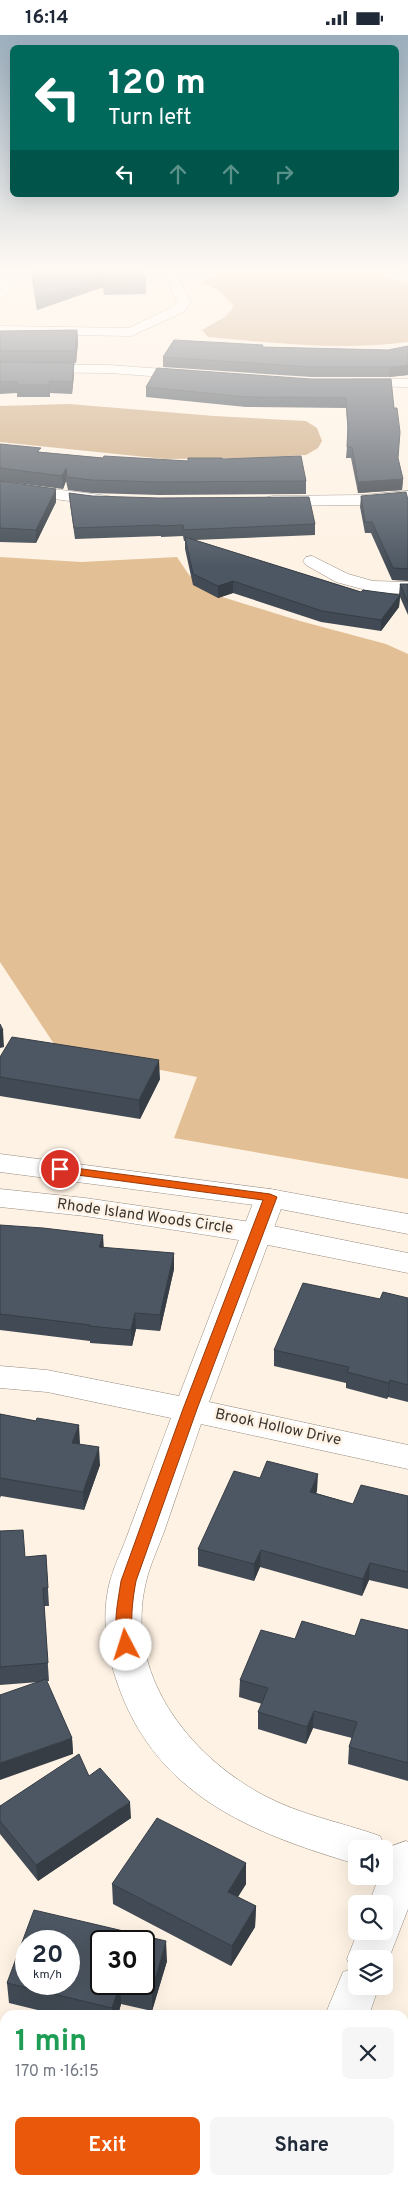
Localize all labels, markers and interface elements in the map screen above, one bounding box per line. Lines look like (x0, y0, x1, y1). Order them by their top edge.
text: 16:14 (25, 6, 69, 30)
text: 120 m (108, 62, 206, 106)
icon: left (25, 65, 90, 130)
text: Turn left (108, 105, 191, 132)
icon: left (111, 160, 139, 188)
icon: ahead (164, 160, 192, 188)
icon: ahead (217, 160, 245, 188)
icon: right (270, 160, 298, 188)
pin (39, 1148, 81, 1190)
icon: arrive (46, 1155, 74, 1183)
street label: Rhode Island Woods Circle (56, 1195, 234, 1239)
street label: Brook Hollow Drive (213, 1405, 343, 1451)
position arrow (99, 1618, 151, 1670)
map controls (348, 1840, 393, 1995)
button: sound (348, 1840, 393, 1885)
button: search (348, 1895, 393, 1940)
speed limit sign: 30 (90, 1930, 155, 1995)
text: 20 (32, 1940, 63, 1972)
button: layers (348, 1950, 393, 1995)
text: km/h (33, 1967, 62, 1983)
text: 1 min (15, 2024, 87, 2061)
button: close (342, 2027, 394, 2079)
text: 170 m · 16:15 (15, 2062, 99, 2082)
button: Exit (15, 2117, 200, 2175)
button: Share (210, 2117, 394, 2175)

